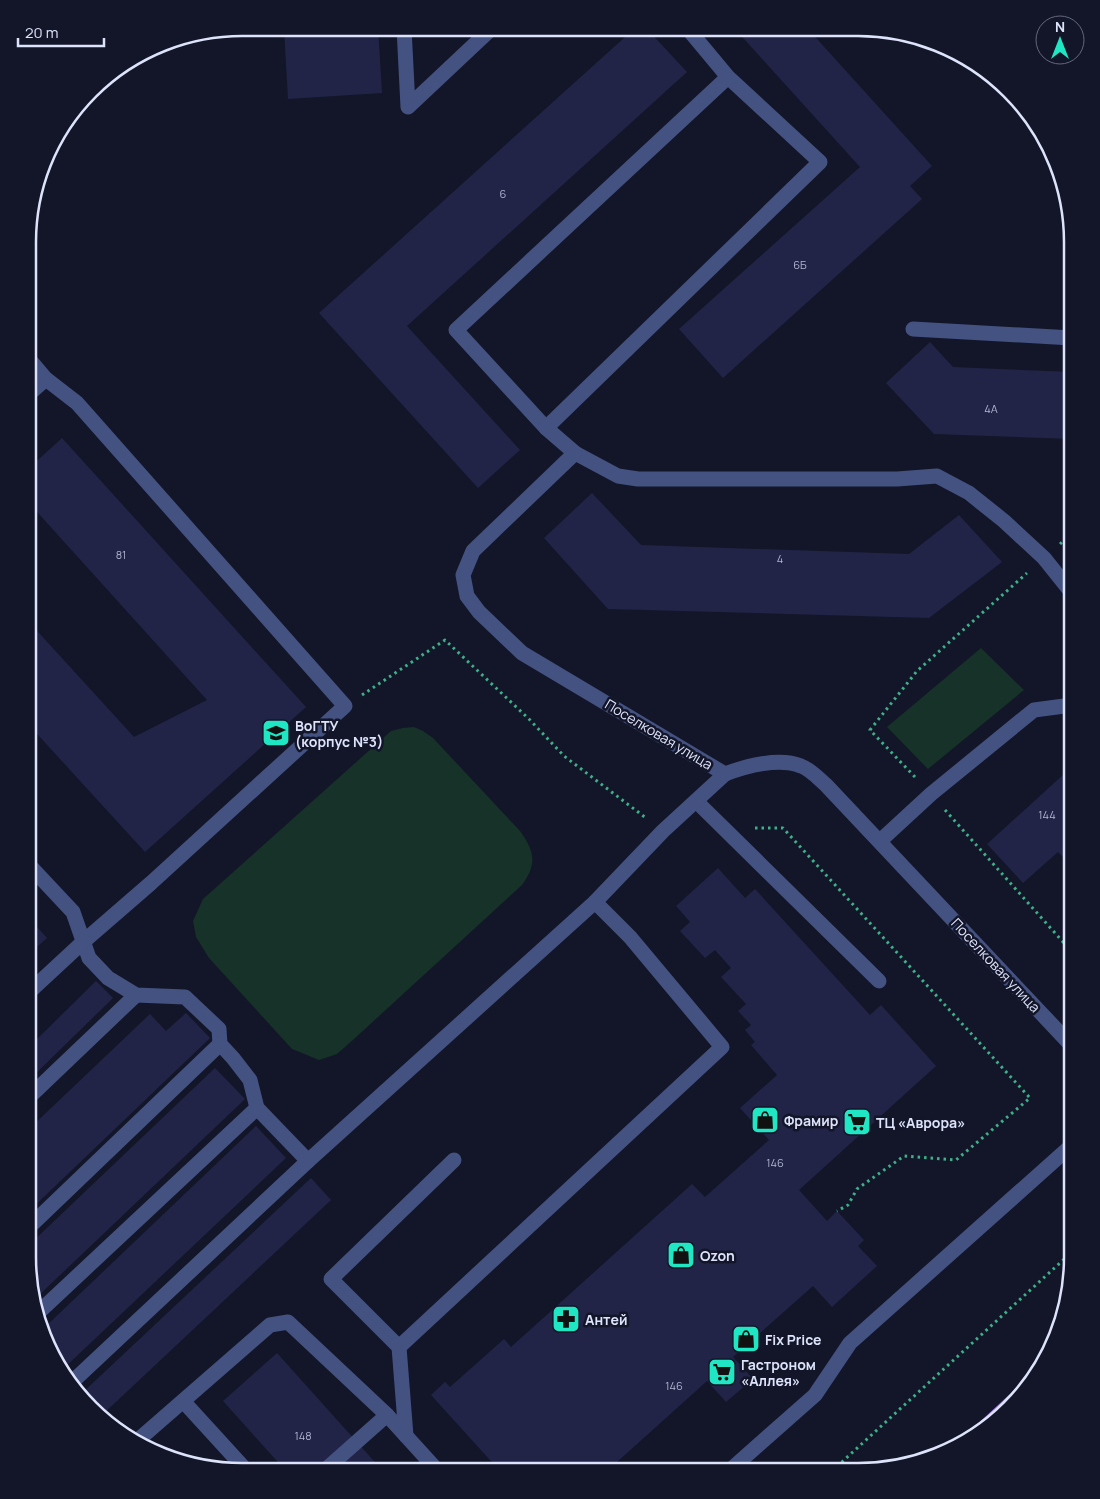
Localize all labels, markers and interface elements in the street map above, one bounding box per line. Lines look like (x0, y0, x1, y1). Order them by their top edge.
scale bar (18, 15, 104, 47)
north arrow (1035, 15, 1085, 65)
text: N (1055, 17, 1065, 36)
text: 20 m (25, 22, 58, 43)
house number: 6 (500, 186, 507, 201)
house number: 6Б (793, 257, 807, 272)
house number: 4А (984, 401, 998, 416)
house number: 81 (116, 547, 126, 562)
house number: 4 (777, 551, 783, 566)
street label: Поселковая улица (602, 694, 716, 774)
place label: ВоГТУ (корпус №3) (295, 716, 383, 751)
school or university icon: ВоГТУ (корпус №3) (261, 718, 291, 748)
house number: 144 (1038, 807, 1056, 822)
street label: Поселковая улица (947, 914, 1045, 1016)
shop icon: Фрамир (750, 1105, 780, 1135)
supermarket icon: ТЦ «Аврора» (842, 1107, 872, 1137)
place label: Фрамир (784, 1111, 839, 1130)
place label: ТЦ «Аврора» (876, 1113, 965, 1132)
house number: 146 (766, 1155, 784, 1170)
shop icon: Ozon (666, 1240, 696, 1270)
place label: Ozon (700, 1246, 735, 1265)
pharmacy icon: Антей (551, 1304, 581, 1334)
place label: Антей (585, 1310, 627, 1329)
shop icon: Fix Price (731, 1324, 761, 1354)
place label: Fix Price (765, 1330, 822, 1349)
place label: Гастроном «Аллея» (741, 1355, 816, 1390)
supermarket icon: Гастроном «Аллея» (707, 1357, 737, 1387)
house number: 146 (665, 1378, 683, 1393)
house number: 148 (294, 1428, 312, 1443)

